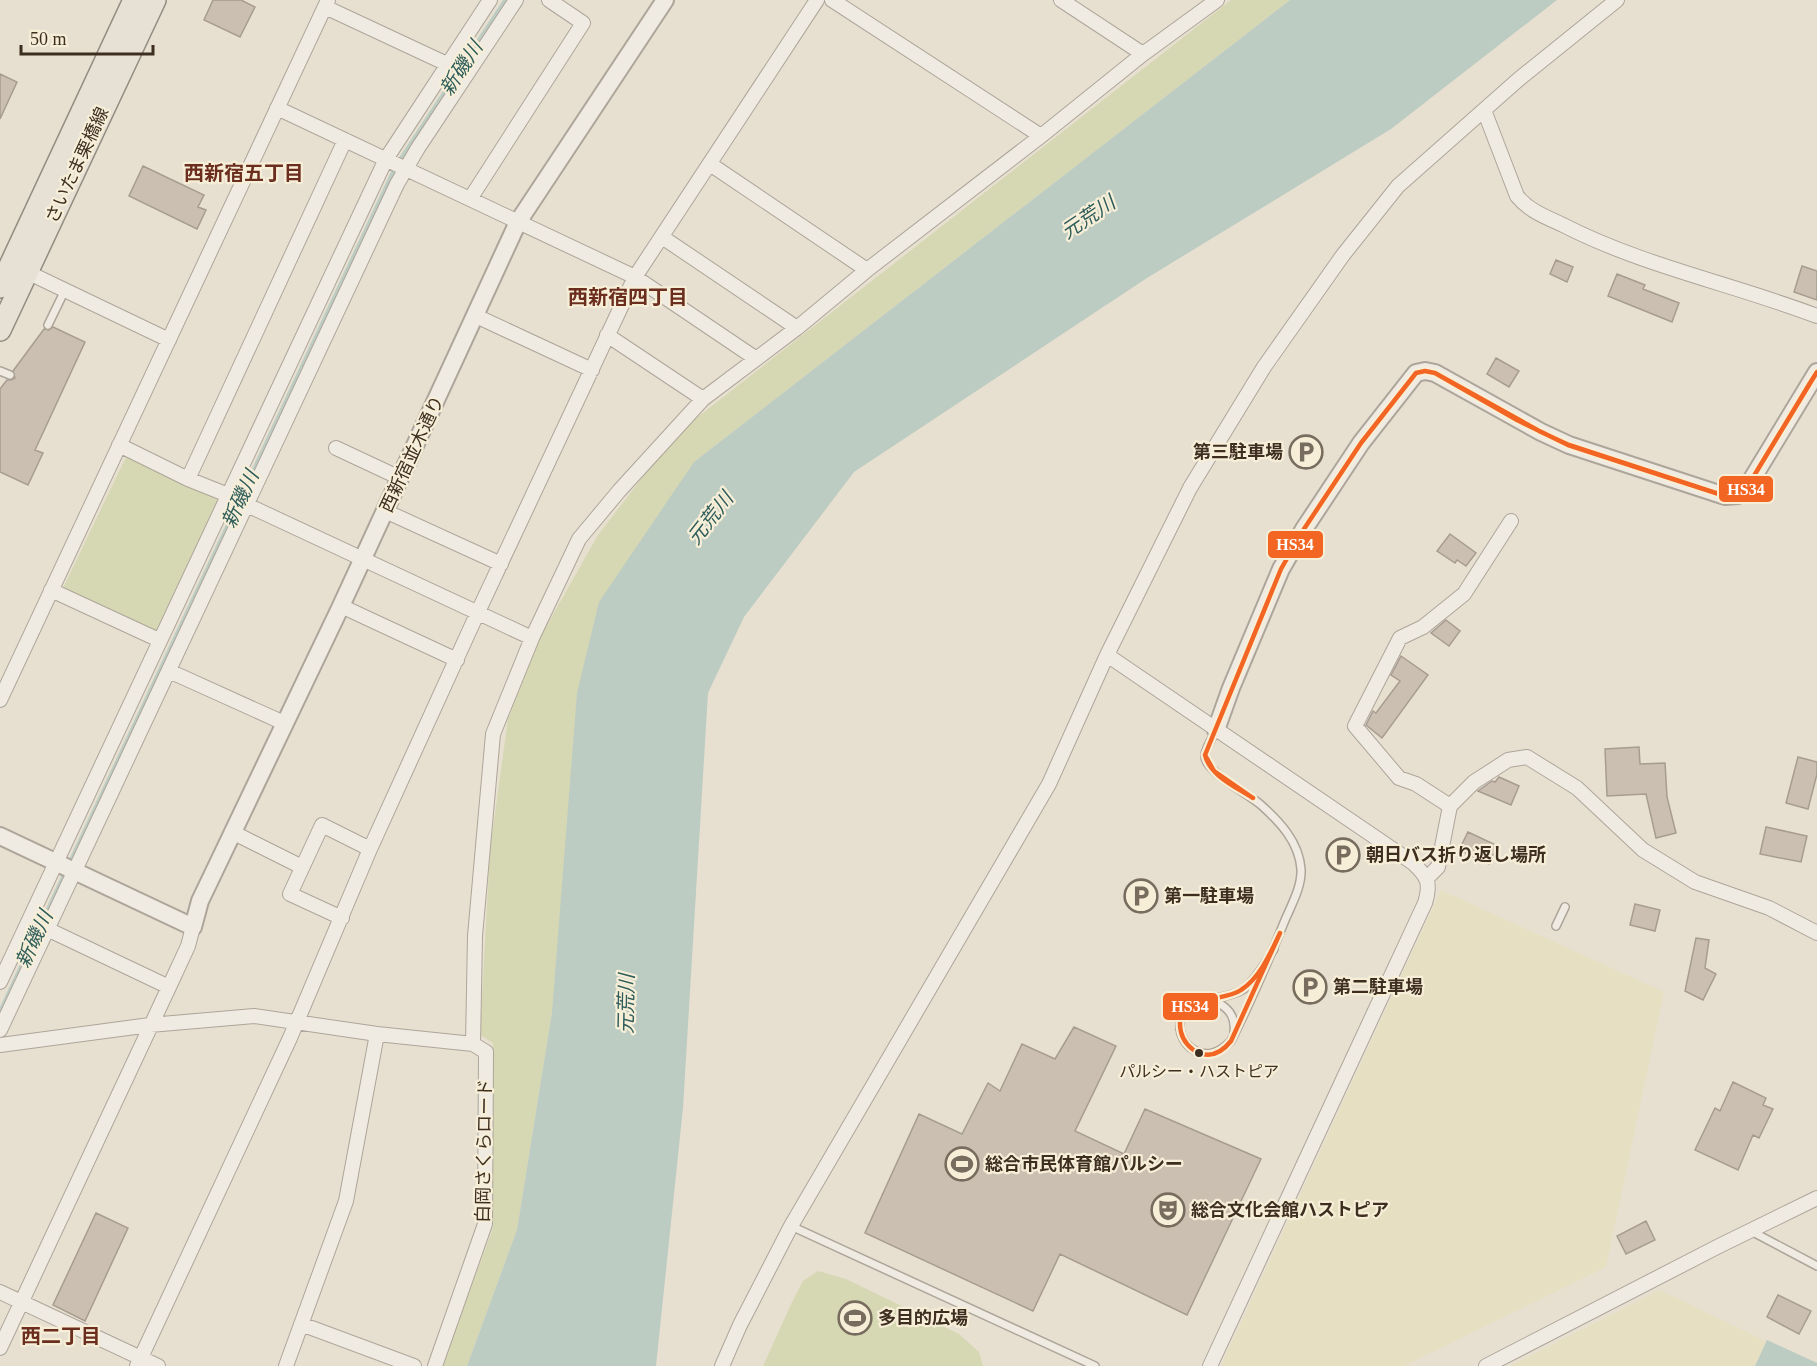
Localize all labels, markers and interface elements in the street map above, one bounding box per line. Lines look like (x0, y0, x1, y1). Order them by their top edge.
scale bar (21, 18, 153, 56)
text: 50 m (30, 29, 67, 49)
water label: 新磯川 (435, 35, 488, 99)
street label: さいたま栗橋線 (41, 104, 113, 226)
district label: 西新宿五丁目 (184, 162, 304, 184)
water label: 元荒川 (1057, 190, 1121, 243)
district label: 西新宿四丁目 (568, 286, 688, 308)
street label: 西新宿並木通り (376, 393, 448, 515)
parking icon: 第三駐車場 (1288, 434, 1324, 470)
place label: 第三駐車場 (1193, 442, 1283, 462)
water label: 新磯川 (217, 465, 263, 531)
line badge: HS34 (1718, 475, 1774, 503)
text: HS34 (1727, 481, 1765, 498)
water label: 元荒川 (683, 486, 738, 548)
line badge: HS34 (1267, 530, 1324, 559)
text: HS34 (1276, 536, 1314, 553)
parking icon: 朝日バス折り返し場所 (1325, 837, 1361, 873)
place label: 朝日バス折り返し場所 (1366, 845, 1546, 865)
parking icon: 第一駐車場 (1123, 878, 1159, 914)
place label: 第一駐車場 (1164, 886, 1254, 906)
water label: 新磯川 (11, 905, 57, 971)
parking icon: 第二駐車場 (1292, 969, 1328, 1005)
water label: 元荒川 (614, 972, 638, 1034)
place label: 第二駐車場 (1333, 977, 1423, 997)
line badge: HS34 (1162, 992, 1219, 1021)
text: HS34 (1171, 998, 1209, 1015)
marker: パルシー・ハストピア (1193, 1047, 1205, 1059)
place label: パルシー・ハストピア (1119, 1063, 1279, 1080)
street label: 白岡さくらロード (473, 1079, 495, 1223)
sports icon: 総合市民体育館パルシー (944, 1146, 980, 1182)
place label: 総合市民体育館パルシー (985, 1154, 1183, 1174)
theatre icon: 総合文化会館ハストピア (1150, 1192, 1186, 1228)
place label: 総合文化会館ハストピア (1191, 1200, 1389, 1220)
sports icon: 多目的広場 (837, 1300, 873, 1336)
place label: 多目的広場 (878, 1308, 968, 1328)
district label: 西二丁目 (21, 1325, 101, 1347)

